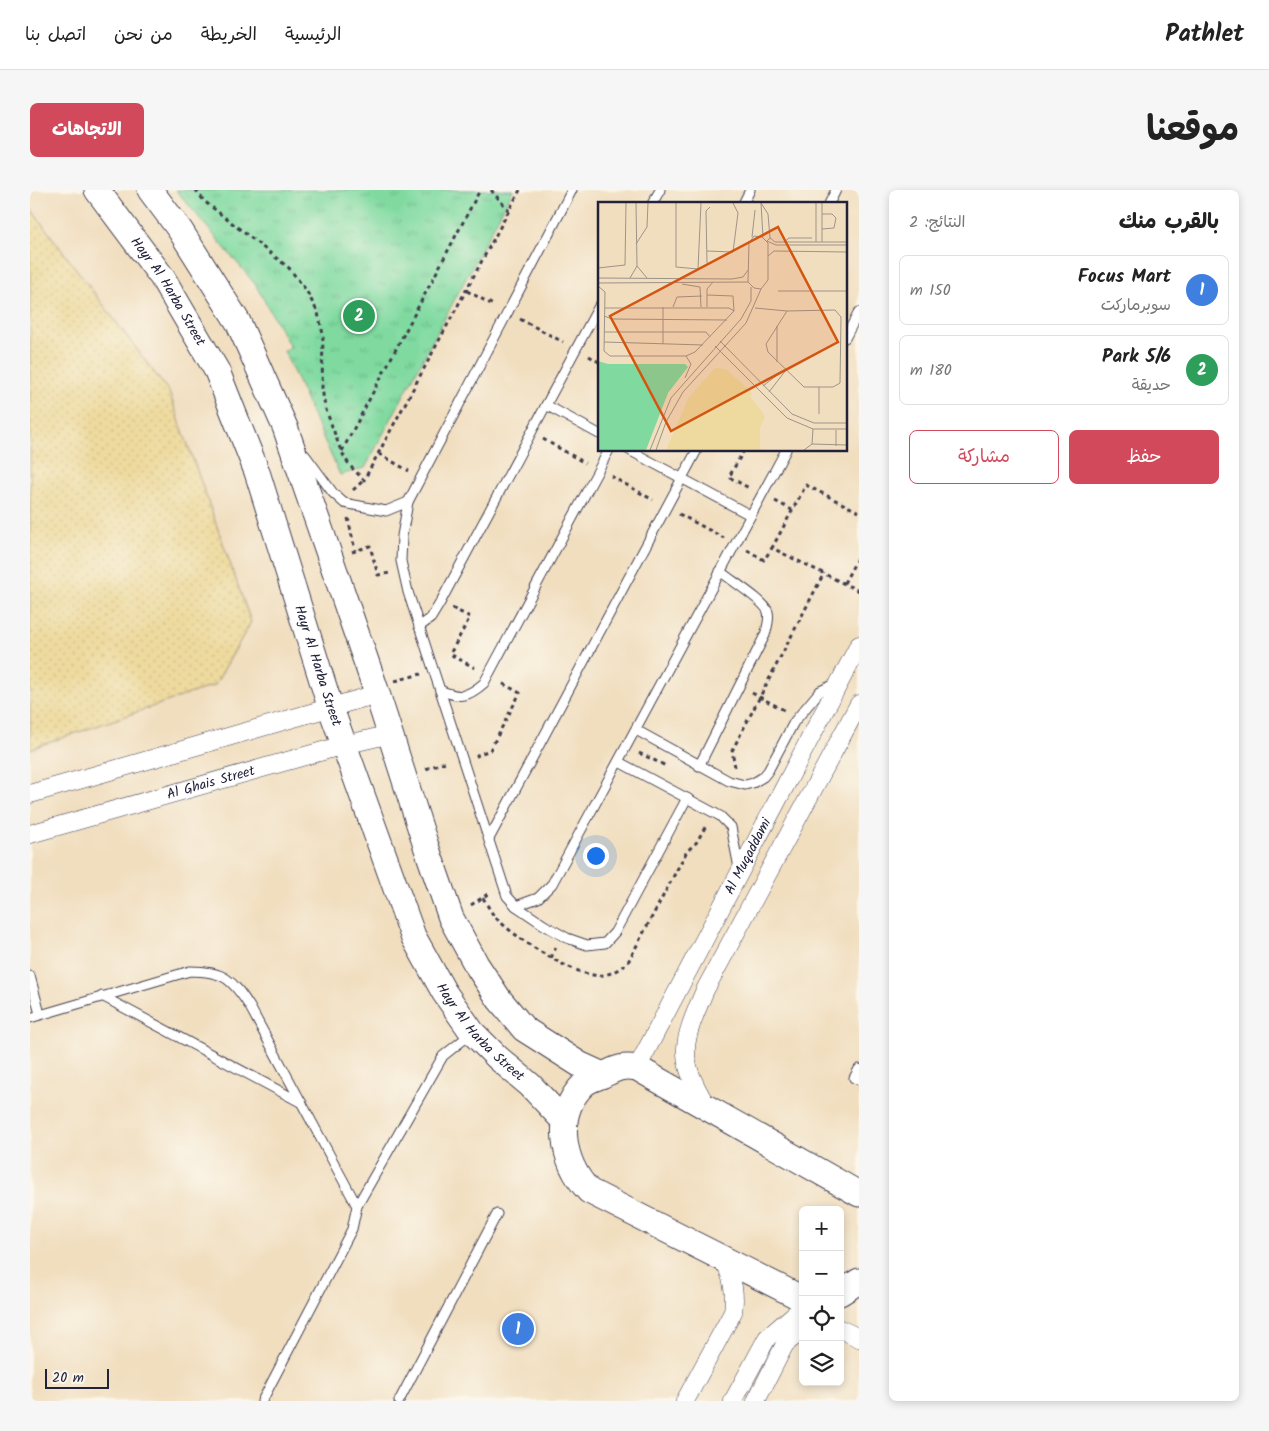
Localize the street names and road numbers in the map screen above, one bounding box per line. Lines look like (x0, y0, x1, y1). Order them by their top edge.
street label: Hayr Al Harba Street (125, 232, 211, 351)
street label: Hayr Al Harba Street (288, 602, 348, 730)
street label: Al Ghais Street (164, 760, 258, 806)
street label: Al Muqaddami (719, 814, 778, 899)
street label: Hayr Al Harba Street (430, 979, 530, 1087)

